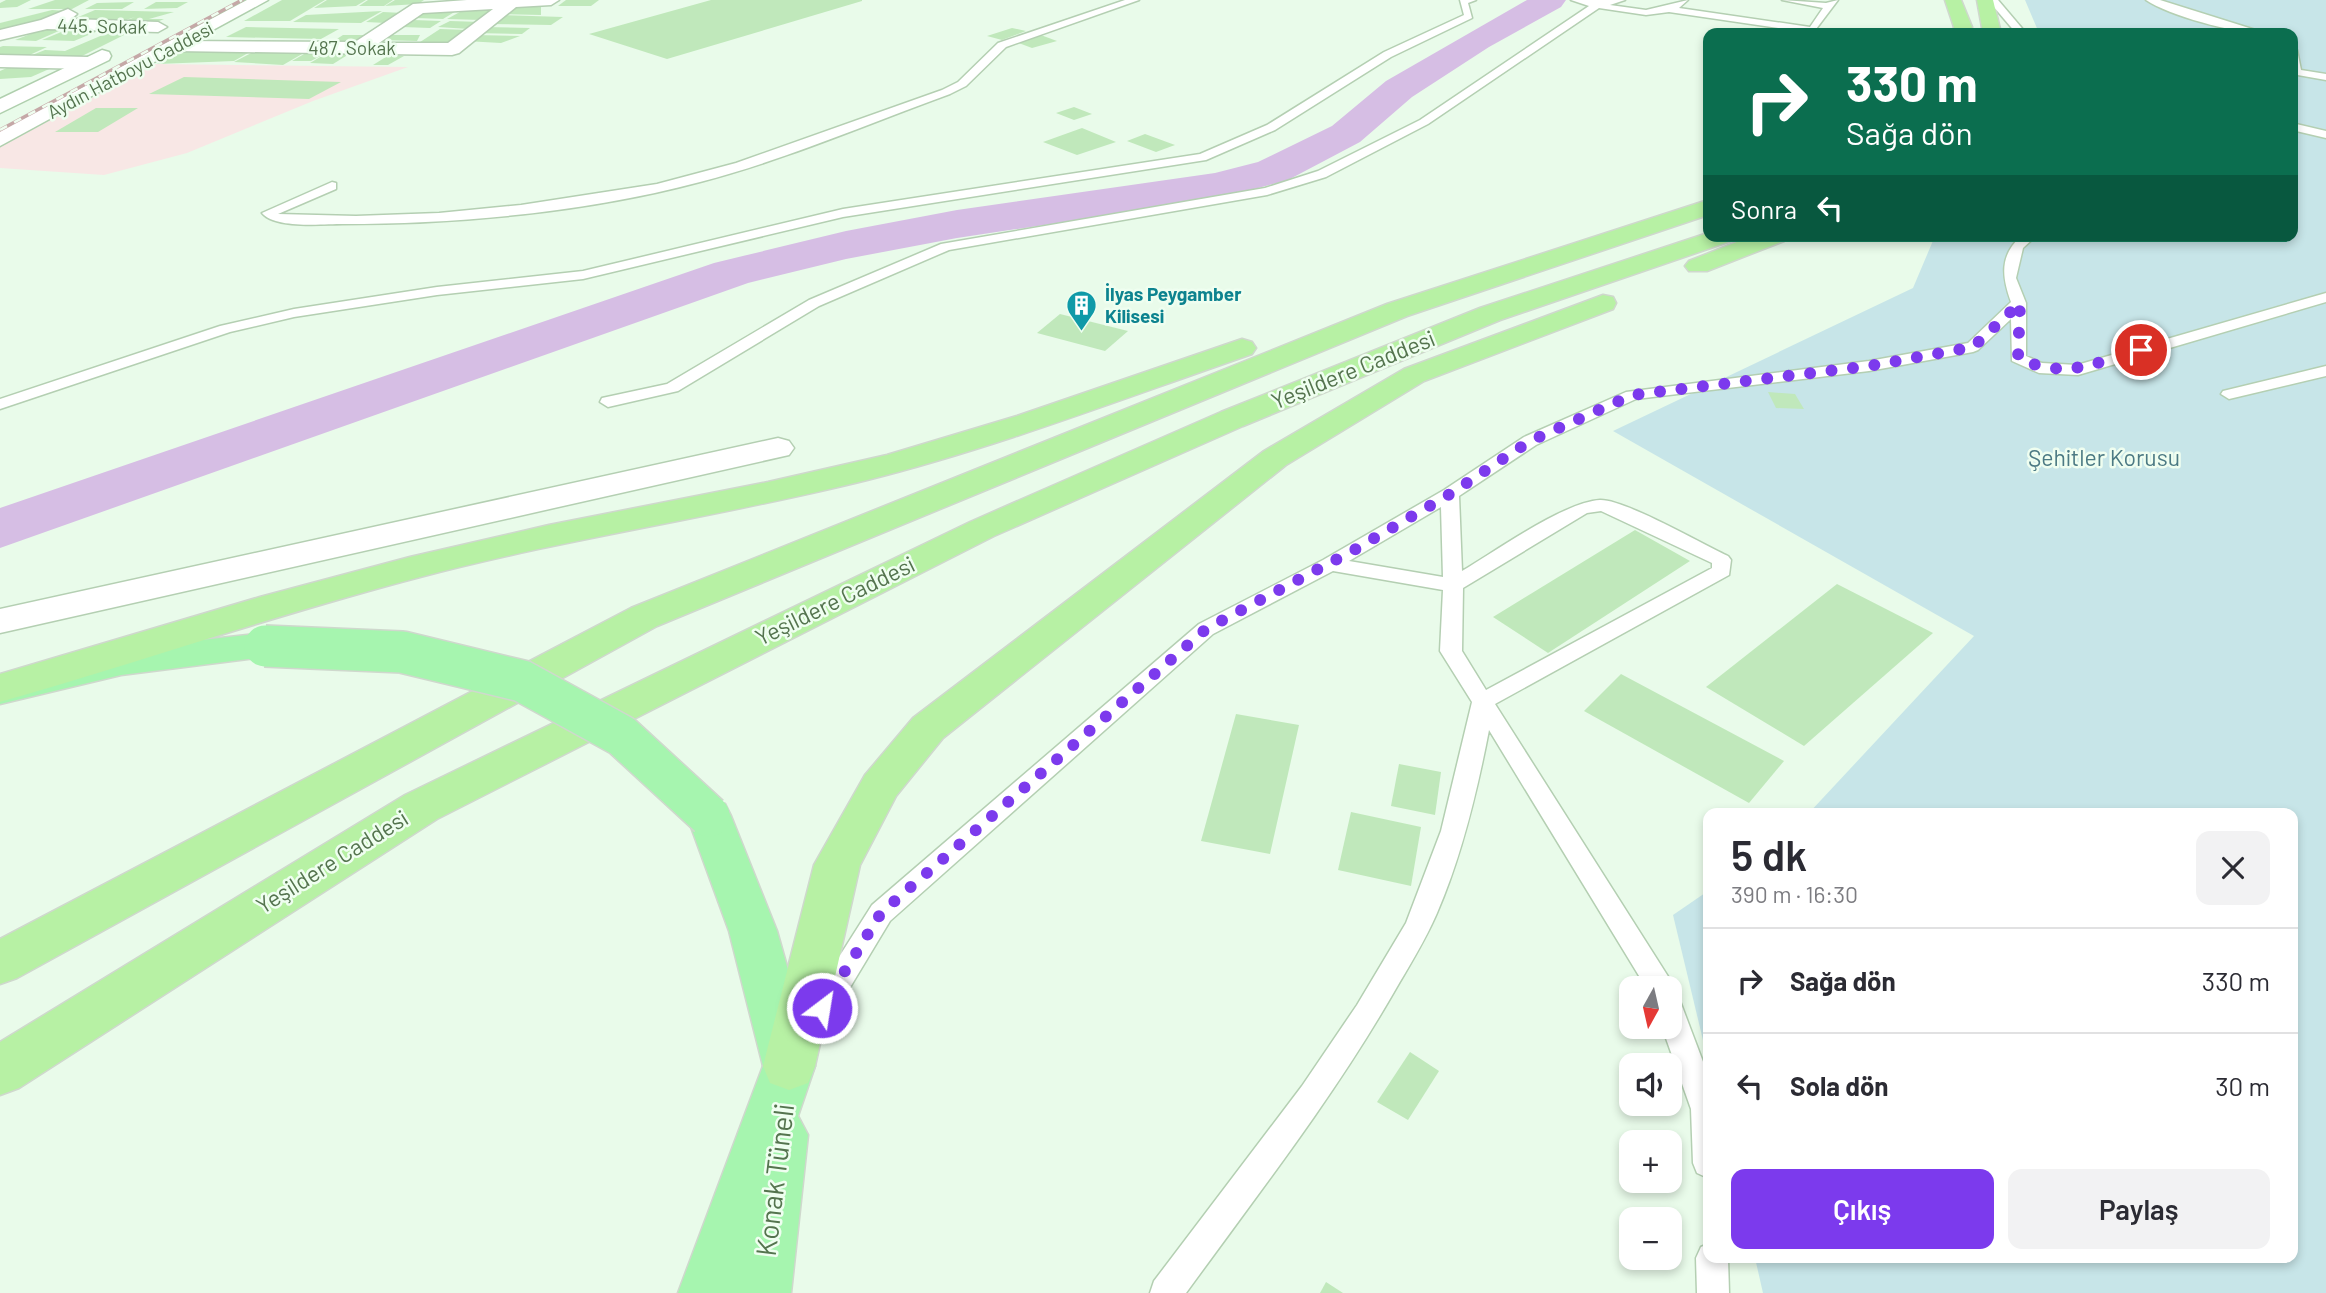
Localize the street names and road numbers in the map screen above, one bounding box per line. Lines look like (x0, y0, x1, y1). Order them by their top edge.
street label: 445. Sokak (57, 13, 147, 38)
street label: Aydın Hatboyu Caddesi (43, 16, 217, 123)
street label: 487. Sokak (308, 36, 396, 59)
street label: Yeşildere Caddesi (1267, 324, 1438, 415)
street label: Yeşildere Caddesi (750, 549, 919, 651)
street label: Yeşildere Caddesi (250, 803, 412, 919)
street label: Konak Tüneli (748, 1102, 800, 1258)

